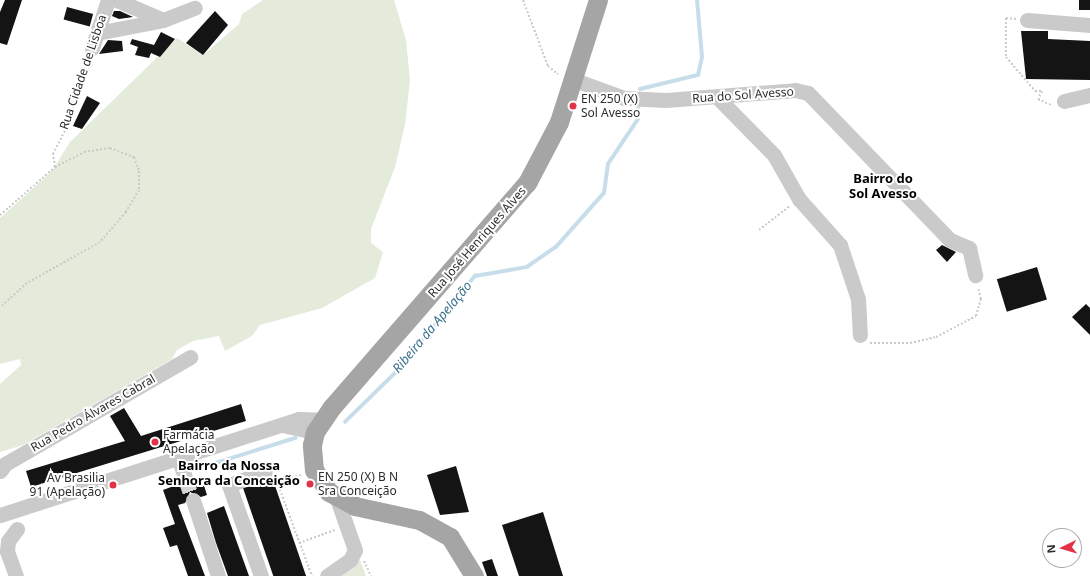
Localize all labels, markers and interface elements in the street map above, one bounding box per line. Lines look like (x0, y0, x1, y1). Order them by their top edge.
street label: Rua Cidade de Lisboa (57, 13, 109, 131)
street label: Rua do Sol Avesso (692, 84, 794, 106)
place label: EN 250 (X) Sol Avesso (581, 92, 640, 120)
marker: EN 250 (X) Sol Avesso (568, 101, 578, 111)
district label: Bairro do Sol Avesso (849, 171, 917, 202)
street label: Rua José Henriques Alves (425, 184, 529, 300)
water label: Ribeira da Apelação (389, 278, 475, 376)
street label: Rua Pedro Álvares Cabral (28, 371, 158, 455)
place label: Farmácia Apelação (163, 428, 214, 456)
marker: Farmácia Apelação (150, 437, 160, 447)
district label: Bairro da Nossa Senhora da Conceição (158, 458, 300, 489)
place label: EN 250 (X) B N Sra Conceição (318, 470, 398, 498)
place label: Av Brasilia 91 (Apelação) (30, 471, 105, 499)
marker: EN 250 (X) B N Sra Conceição (305, 479, 315, 489)
marker: Av Brasilia 91 (Apelação) (108, 480, 118, 490)
north arrow (1042, 528, 1082, 568)
text: N (1043, 544, 1058, 554)

